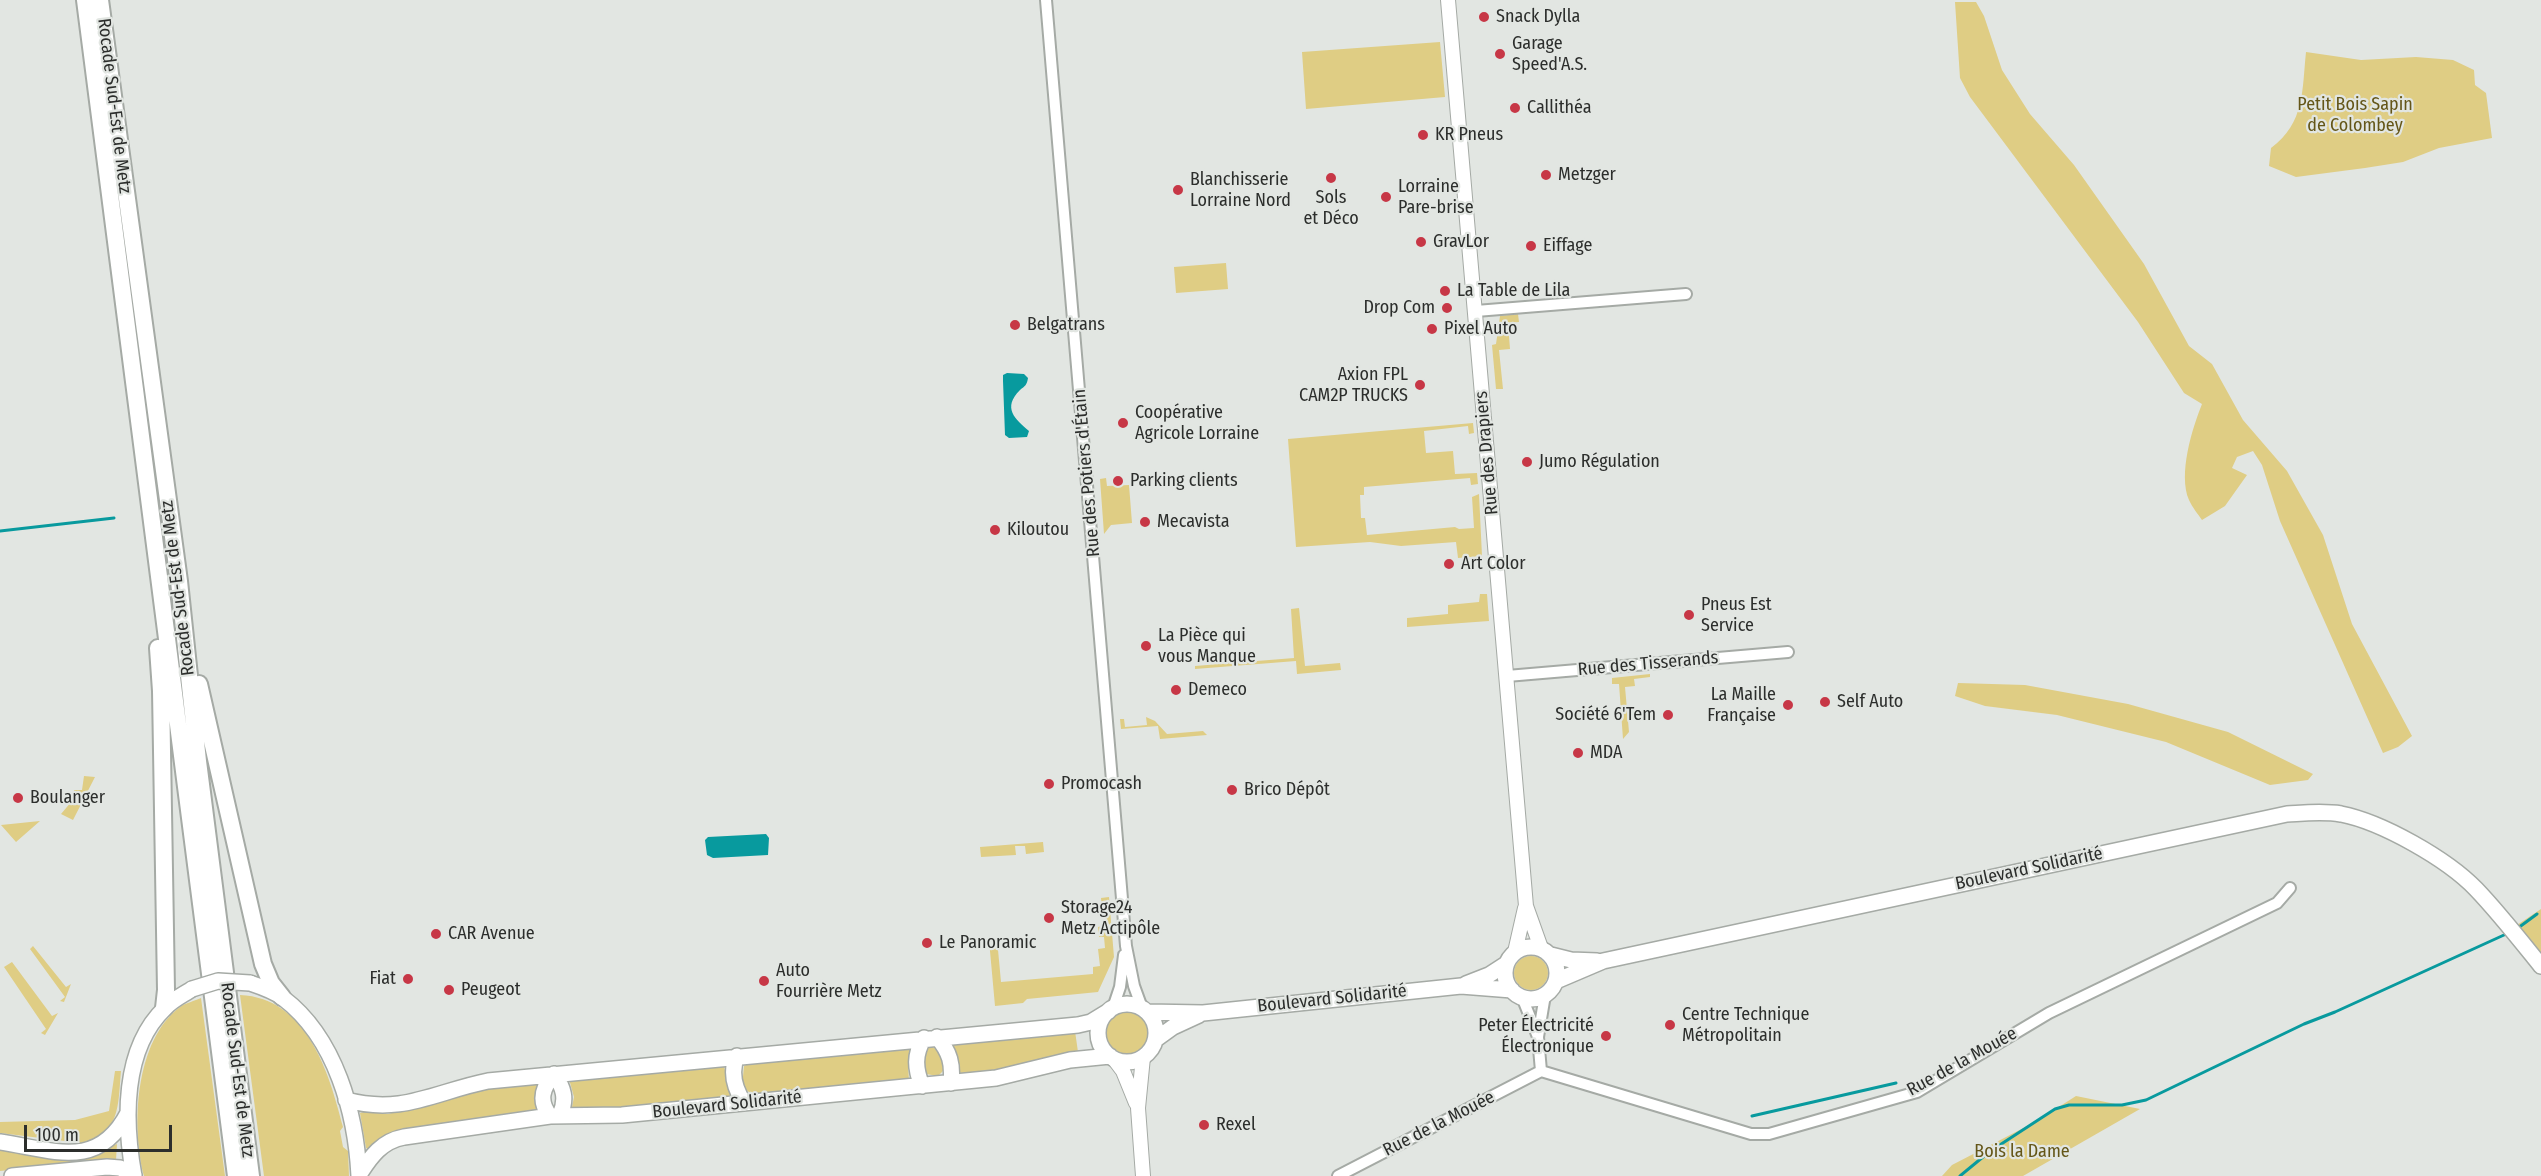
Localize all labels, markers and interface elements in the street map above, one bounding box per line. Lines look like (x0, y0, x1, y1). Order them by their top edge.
place label: Snack Dylla (1496, 6, 1580, 28)
marker: Snack Dylla (1477, 10, 1491, 24)
street label: Rocade Sud-Est de Metz (93, 17, 135, 195)
place label: Garage Speed'A.S. (1512, 33, 1587, 76)
marker: Garage Speed'A.S. (1493, 47, 1507, 61)
park label: Petit Bois Sapin de Colombey (2297, 94, 2413, 136)
place label: Callithéa (1527, 97, 1592, 119)
marker: Callithéa (1508, 101, 1522, 115)
place label: KR Pneus (1435, 124, 1503, 146)
marker: KR Pneus (1416, 128, 1430, 142)
place label: Metzger (1558, 164, 1616, 186)
marker: Metzger (1539, 168, 1553, 182)
place label: Blanchisserie Lorraine Nord (1190, 169, 1291, 212)
marker: Sols et Déco (1324, 171, 1338, 185)
place label: Lorraine Pare-brise (1398, 176, 1474, 219)
marker: Blanchisserie Lorraine Nord (1171, 183, 1185, 197)
place label: Sols et Déco (1303, 187, 1359, 230)
marker: Lorraine Pare-brise (1379, 190, 1393, 204)
place label: GravLor (1433, 231, 1489, 253)
marker: GravLor (1414, 235, 1428, 249)
place label: Eiffage (1543, 235, 1592, 257)
marker: Eiffage (1524, 239, 1538, 253)
place label: La Table de Lila (1457, 280, 1570, 302)
marker: La Table de Lila (1438, 284, 1452, 298)
place label: Drop Com (1363, 297, 1435, 319)
marker: Drop Com (1440, 301, 1454, 315)
place label: Belgatrans (1027, 314, 1105, 336)
marker: Belgatrans (1008, 318, 1022, 332)
place label: Pixel Auto (1444, 318, 1518, 340)
marker: Pixel Auto (1425, 322, 1439, 336)
place label: Axion FPL CAM2P TRUCKS (1299, 364, 1408, 406)
marker: Axion FPL CAM2P TRUCKS (1413, 378, 1427, 392)
street label: Rue des Potiers d'Étain (1069, 388, 1105, 558)
street label: Rue des Drapiers (1471, 390, 1503, 516)
place label: Coopérative Agricole Lorraine (1135, 402, 1259, 444)
marker: Coopérative Agricole Lorraine (1116, 416, 1130, 430)
place label: Jumo Régulation (1539, 451, 1660, 473)
marker: Jumo Régulation (1520, 455, 1534, 469)
place label: Parking clients (1130, 470, 1238, 492)
marker: Parking clients (1111, 474, 1125, 488)
street label: Rocade Sud-Est de Metz (157, 499, 199, 677)
place label: Mecavista (1157, 511, 1230, 533)
marker: Mecavista (1138, 515, 1152, 529)
place label: Kiloutou (1007, 519, 1069, 541)
marker: Kiloutou (988, 523, 1002, 537)
place label: Art Color (1461, 553, 1526, 575)
marker: Art Color (1442, 557, 1456, 571)
place label: Pneus Est Service (1701, 594, 1772, 636)
marker: Pneus Est Service (1682, 608, 1696, 622)
place label: La Pièce qui vous Manque (1158, 625, 1256, 668)
marker: La Pièce qui vous Manque (1139, 639, 1153, 653)
street label: Rue des Tisserands (1577, 647, 1719, 681)
place label: Demeco (1188, 679, 1247, 701)
marker: Demeco (1169, 683, 1183, 697)
place label: La Maille Française (1707, 684, 1776, 726)
place label: Self Auto (1837, 691, 1903, 713)
marker: Self Auto (1818, 695, 1832, 709)
marker: La Maille Française (1781, 698, 1795, 712)
place label: Société 6'Tem (1555, 704, 1656, 726)
marker: Société 6'Tem (1661, 708, 1675, 722)
place label: MDA (1590, 742, 1623, 764)
marker: MDA (1571, 746, 1585, 760)
place label: Promocash (1061, 773, 1142, 795)
marker: Promocash (1042, 777, 1056, 791)
place label: Brico Dépôt (1244, 779, 1330, 801)
marker: Brico Dépôt (1225, 783, 1239, 797)
place label: Boulanger (30, 787, 105, 809)
marker: Boulanger (11, 791, 25, 805)
street label: Boulevard Solidarité (1953, 843, 2105, 895)
place label: Storage24 Metz Actipôle (1061, 897, 1160, 940)
marker: Storage24 Metz Actipôle (1042, 911, 1056, 925)
place label: CAR Avenue (448, 923, 535, 945)
marker: CAR Avenue (429, 927, 443, 941)
place label: Le Panoramic (939, 932, 1037, 954)
marker: Le Panoramic (920, 936, 934, 950)
place label: Auto Fourrière Metz (776, 960, 882, 1002)
place label: Fiat (369, 968, 396, 990)
marker: Fiat (401, 972, 415, 986)
marker: Auto Fourrière Metz (757, 974, 771, 988)
place label: Peugeot (461, 979, 521, 1001)
street label: Boulevard Solidarité (1256, 980, 1408, 1018)
street label: Rocade Sud-Est de Metz (216, 981, 258, 1159)
marker: Peugeot (442, 983, 456, 997)
place label: Centre Technique Métropolitain (1682, 1004, 1809, 1046)
place label: Peter Électricité Électronique (1478, 1015, 1594, 1058)
marker: Centre Technique Métropolitain (1663, 1018, 1677, 1032)
street label: Rue de la Mouée (1903, 1023, 2021, 1101)
marker: Peter Électricité Électronique (1599, 1029, 1613, 1043)
street label: Boulevard Solidarité (651, 1086, 803, 1124)
street label: Rue de la Mouée (1380, 1087, 1498, 1161)
scale bar (27, 1113, 176, 1151)
place label: Rexel (1216, 1114, 1256, 1136)
marker: Rexel (1197, 1118, 1211, 1132)
text: 100 m (35, 1124, 79, 1146)
park label: Bois la Dame (1974, 1141, 2070, 1163)

